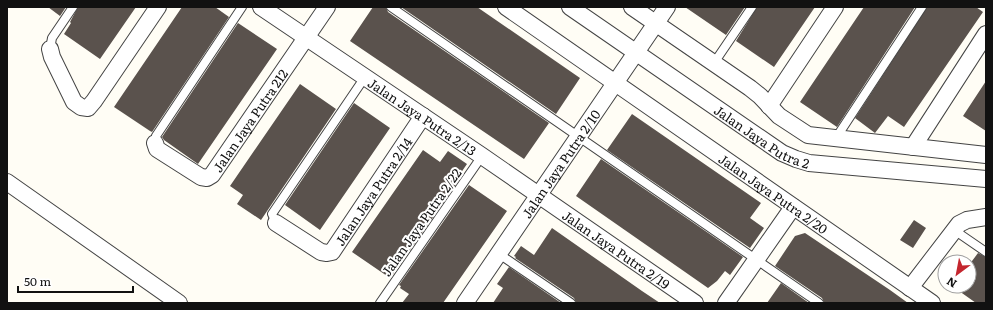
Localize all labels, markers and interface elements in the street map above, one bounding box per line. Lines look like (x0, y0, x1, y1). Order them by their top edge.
street label: Jalan Jaya Putra 212 (208, 64, 292, 175)
street label: Jalan Jaya Putra 2/13 (365, 73, 481, 159)
street label: Jalan Jaya Putra 2 (711, 100, 813, 172)
street label: Jalan Jaya Putra 2/10 (516, 105, 604, 221)
street label: Jalan Jaya Putra 2/14 (330, 133, 416, 249)
street label: Jalan Jaya Putra 2/20 (715, 148, 832, 238)
street label: Jalan Jaya Putra 2/22 (377, 164, 466, 280)
street label: Jalan Jaya Putra 2/19 (559, 205, 674, 293)
north arrow (937, 254, 977, 294)
scale bar (18, 268, 133, 294)
text: 50 m (24, 272, 51, 290)
text: N (943, 274, 959, 293)

